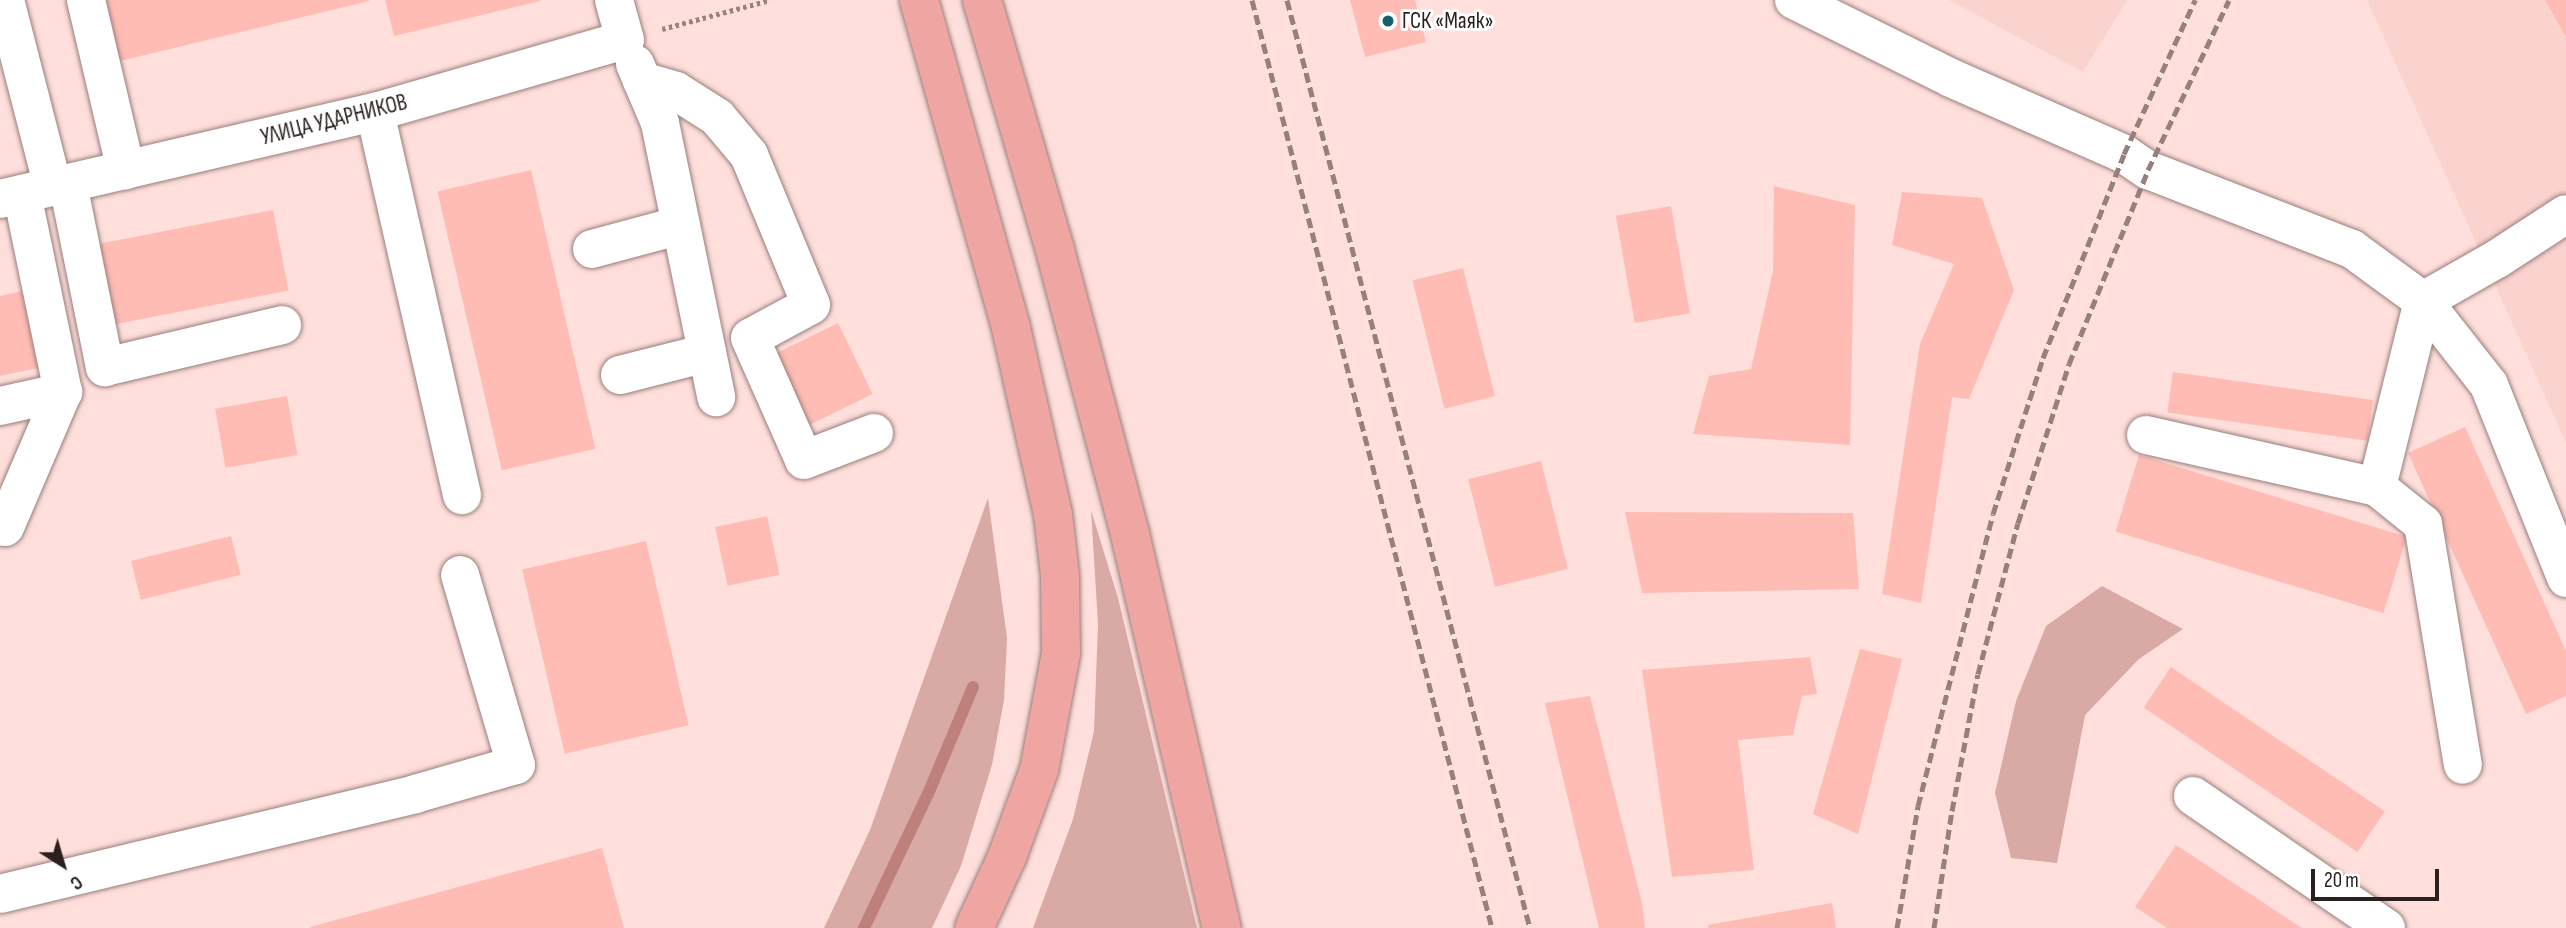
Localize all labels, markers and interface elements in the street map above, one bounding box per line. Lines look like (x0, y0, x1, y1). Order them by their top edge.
place label: ГСК «Маяк» (1402, 7, 1494, 35)
marker: ГСК «Маяк» (1380, 13, 1396, 29)
street label: УЛИЦА УДАРНИКОВ (258, 88, 410, 152)
north arrow (28, 830, 98, 900)
scale bar (2314, 855, 2442, 899)
text: 20 m (2324, 868, 2359, 893)
text: С (65, 870, 87, 894)

